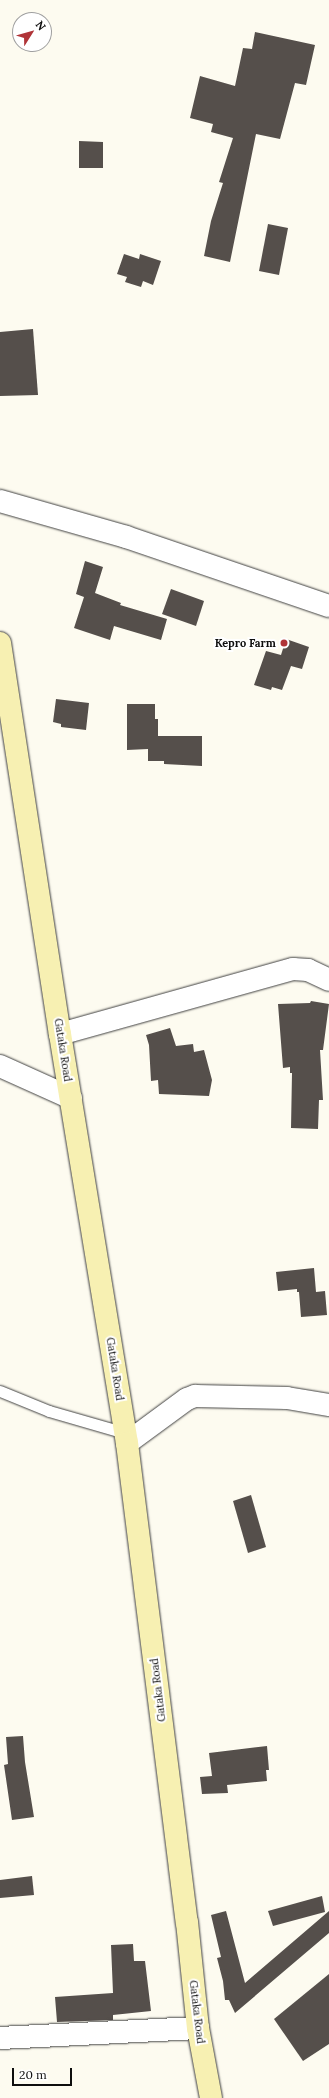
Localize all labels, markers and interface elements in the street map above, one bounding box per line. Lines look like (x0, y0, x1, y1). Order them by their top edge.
north arrow (12, 12, 52, 52)
text: N (33, 18, 49, 33)
place label: Kepro Farm (215, 636, 276, 650)
marker: Kepro Farm (279, 638, 289, 648)
street label: Gataka Road (51, 1017, 75, 1083)
street label: Gataka Road (103, 1336, 127, 1402)
street label: Gataka Road (148, 1657, 168, 1723)
street label: Gataka Road (187, 1979, 207, 2045)
scale bar (14, 2060, 74, 2086)
text: 20 m (19, 2067, 47, 2082)

